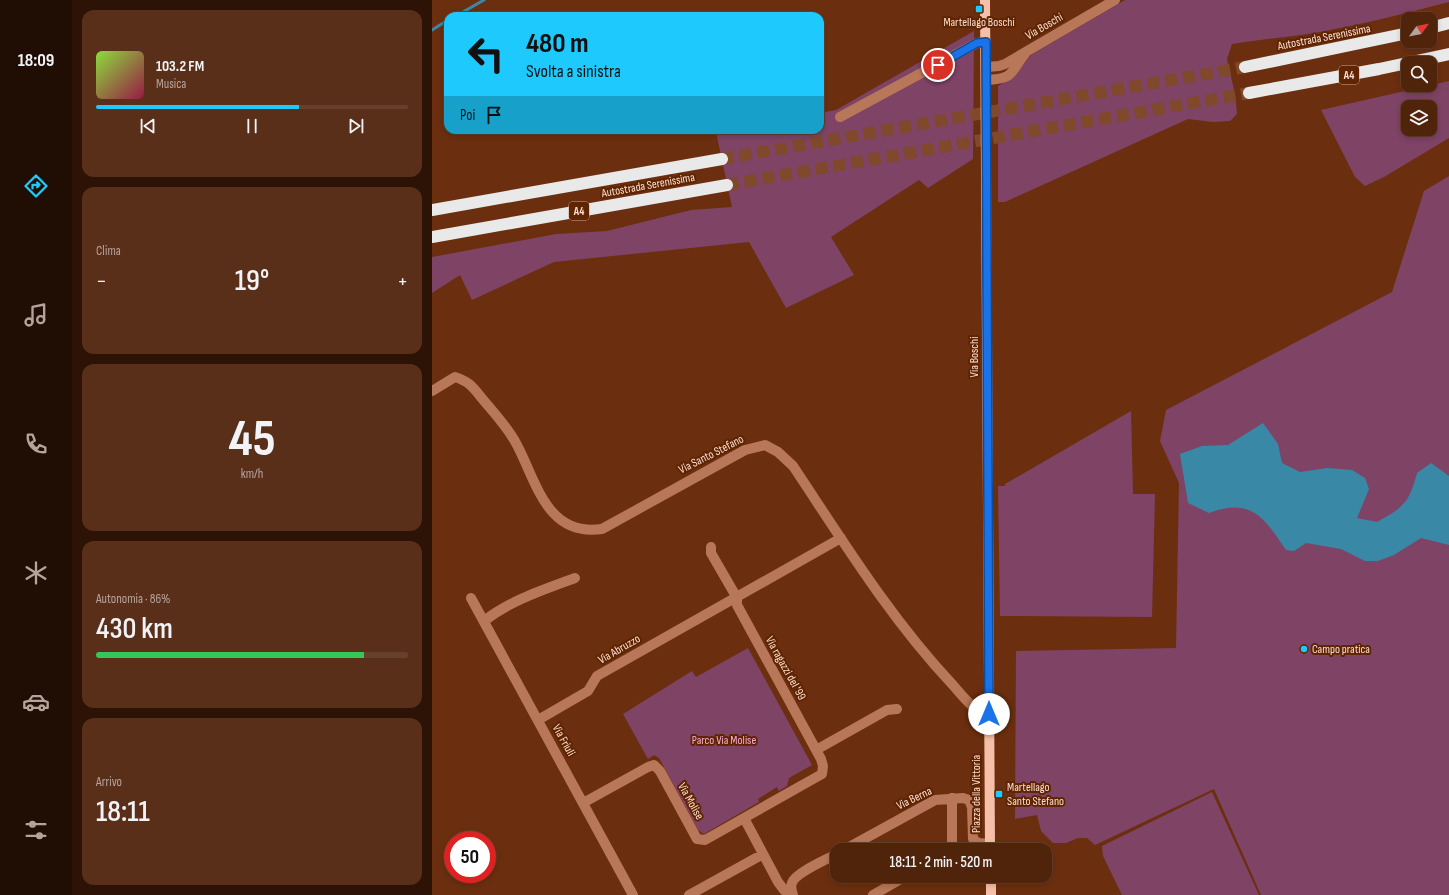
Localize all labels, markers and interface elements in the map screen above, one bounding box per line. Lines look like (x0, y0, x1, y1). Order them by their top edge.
marker: Martellago Boschi (974, 4, 984, 14)
street label: Via Boschi (1023, 10, 1066, 43)
north arrow (1401, 12, 1437, 48)
map controls (1401, 12, 1437, 136)
place label: Martellago Boschi (943, 15, 1015, 30)
street label: Autostrada Serenissima (1275, 21, 1372, 54)
text: 480 m (526, 27, 589, 60)
icon: left (460, 28, 512, 80)
pin (921, 48, 955, 82)
text: 18:09 (18, 50, 54, 71)
icon: arrive (927, 54, 949, 76)
button: search (1401, 56, 1437, 92)
text: 103.2 FM (156, 57, 204, 76)
text: Svolta a sinistra (526, 61, 621, 82)
road number: A4 (1339, 66, 1359, 84)
text: Musica (156, 76, 186, 92)
button: layers (1401, 100, 1437, 136)
icon: arrive (483, 104, 505, 126)
text: Poi (460, 106, 475, 125)
icon: previous (137, 115, 159, 137)
icon: pause (241, 115, 263, 137)
icon: next (345, 115, 367, 137)
street label: Autostrada Serenissima (599, 170, 696, 201)
icon: directions (22, 172, 50, 200)
road number: A4 (569, 202, 589, 220)
text: Clima (96, 243, 121, 259)
text: 19° (235, 263, 269, 299)
text: − (96, 268, 107, 295)
text: + (397, 268, 408, 295)
icon: music (22, 301, 50, 329)
street label: Via Boschi (967, 337, 982, 377)
text: 45 (228, 408, 276, 471)
icon: phone (22, 430, 50, 458)
street label: Via Santo Stefano (676, 432, 746, 477)
text: km/h (241, 466, 263, 482)
icon: climate (22, 559, 50, 587)
text: Autonomia · 86% (96, 591, 171, 607)
text: 430 km (96, 611, 173, 647)
street label: Via Abruzzo (595, 631, 643, 668)
street label: Via ragazzi del '99 (762, 634, 809, 703)
place label: Campo pratica (1312, 642, 1370, 657)
marker: Campo pratica (1299, 644, 1309, 654)
icon: car (22, 688, 50, 716)
position arrow (968, 693, 1010, 735)
street label: Via Friuli (549, 722, 578, 759)
park label: Parco Via Molise (692, 733, 756, 748)
street label: Piazza della Vittoria (969, 755, 984, 833)
text: Arrivo (96, 774, 122, 790)
street label: Via Molise (674, 780, 707, 823)
place label: Martellago Santo Stefano (1007, 780, 1064, 809)
street label: Via Berna (894, 783, 935, 813)
marker: Martellago Santo Stefano (994, 789, 1004, 799)
text: 18:11 (96, 794, 150, 830)
icon: filters (22, 816, 50, 844)
speed limit sign: 50 (444, 831, 496, 883)
text: 18:11 · 2 min · 520 m (890, 853, 992, 872)

